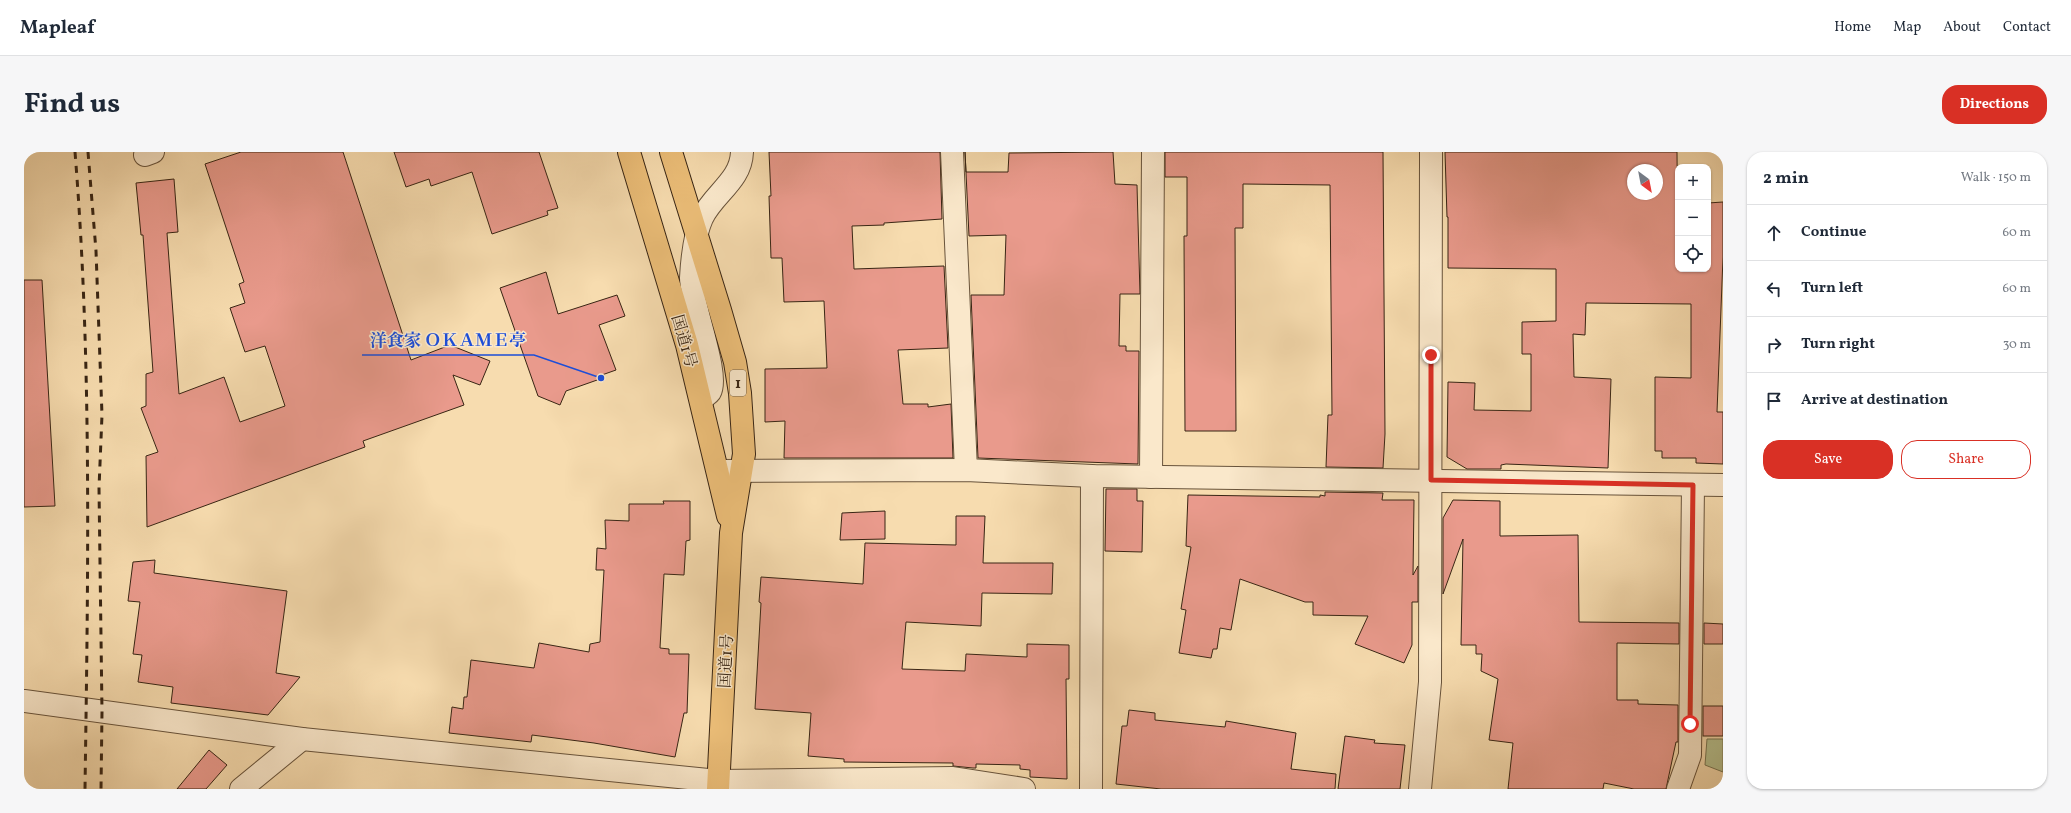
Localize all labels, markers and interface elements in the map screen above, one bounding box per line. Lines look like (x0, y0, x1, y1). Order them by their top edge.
text: Mapleaf (20, 15, 95, 41)
text: Home (1834, 18, 1871, 37)
text: Map (1893, 18, 1921, 37)
text: About (1943, 18, 1981, 37)
text: Contact (2003, 18, 2051, 37)
text: Find us (24, 85, 120, 124)
button: Directions (1942, 85, 2047, 124)
north arrow (1627, 164, 1663, 200)
map controls (1675, 164, 1711, 272)
button: + (1675, 164, 1711, 200)
text: 2 min (1763, 167, 1809, 190)
text: Walk · 150 m (1961, 169, 2031, 187)
button: − (1675, 200, 1711, 236)
icon: ahead (1763, 222, 1785, 244)
text: Continue (1801, 222, 1866, 243)
text: 60 m (2003, 224, 2031, 242)
button: locate (1675, 236, 1711, 272)
icon: left (1763, 278, 1785, 300)
text: Turn left (1801, 278, 1863, 299)
text: 60 m (2003, 280, 2031, 298)
street label: 国道1号 (665, 312, 701, 371)
callout: 洋食家 ＯＫＡＭＥ亭 (362, 326, 534, 355)
text: 洋食家 ＯＫＡＭＥ亭 (370, 330, 526, 353)
icon: right (1763, 334, 1785, 356)
text: Turn right (1801, 334, 1875, 355)
text: 30 m (2003, 336, 2031, 354)
route end (1422, 346, 1440, 364)
road number: 1 (730, 370, 746, 396)
icon: arrive (1763, 390, 1785, 412)
text: Arrive at destination (1801, 390, 1948, 411)
button: Save (1763, 440, 1893, 479)
button: Share (1901, 440, 2031, 479)
street label: 国道1号 (715, 633, 739, 689)
route start (1681, 715, 1699, 733)

